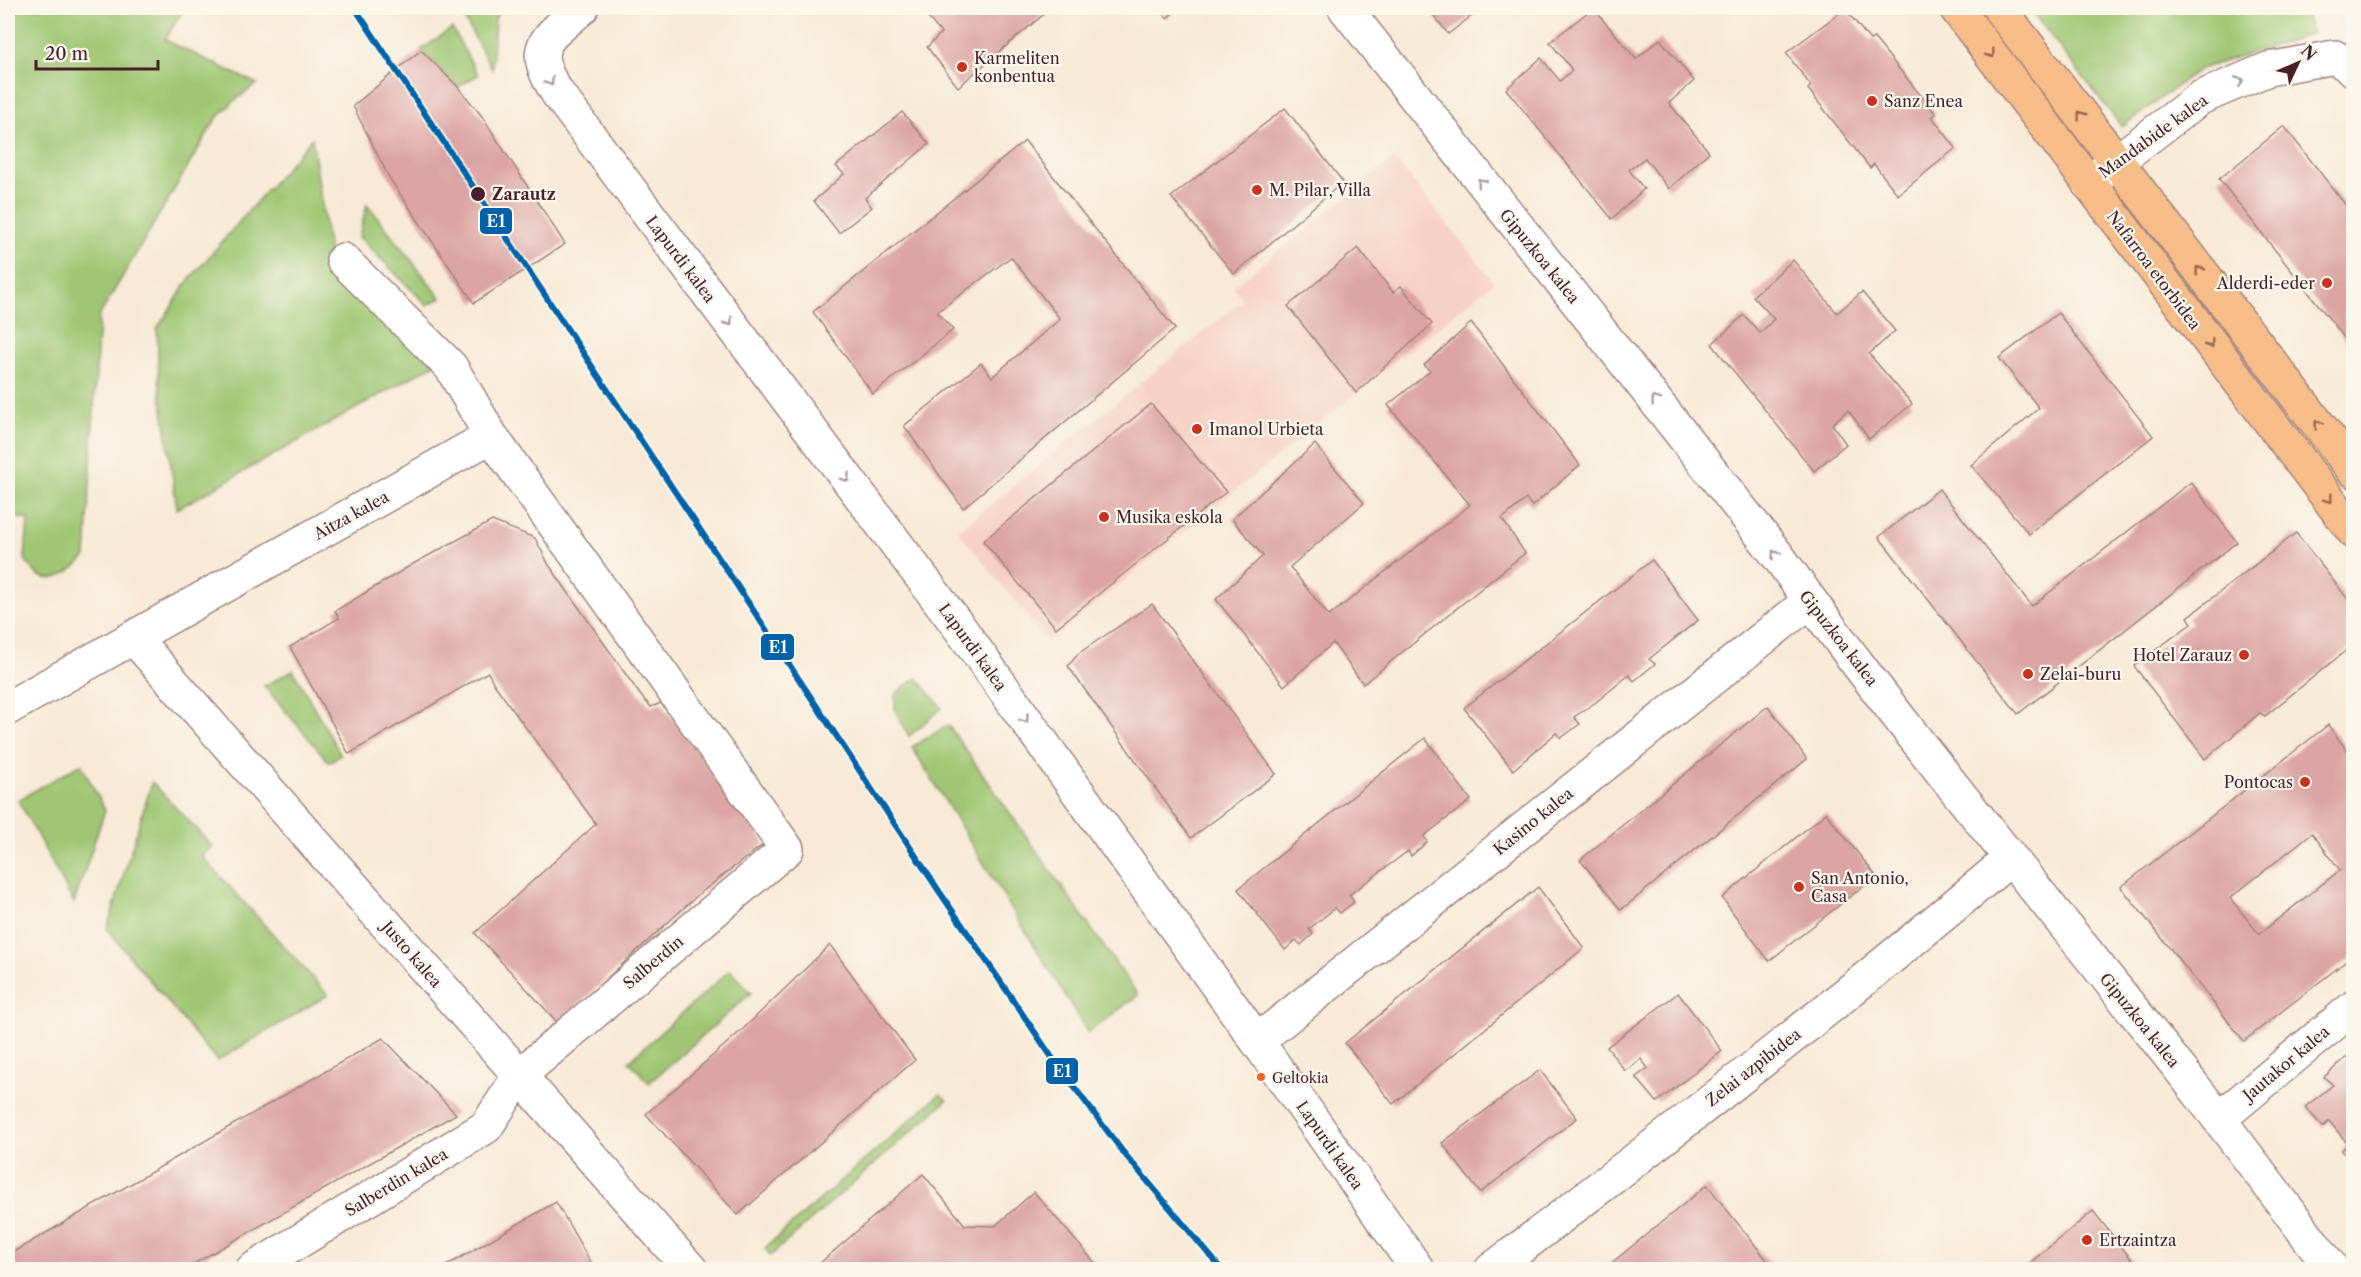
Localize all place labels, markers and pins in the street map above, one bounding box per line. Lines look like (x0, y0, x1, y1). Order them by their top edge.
place label: Karmeliten konbentua (974, 48, 1060, 86)
marker: Karmeliten konbentua (955, 60, 969, 74)
place label: Sanz Enea (1884, 91, 1963, 111)
marker: Sanz Enea (1865, 94, 1879, 108)
place label: M. Pilar, Villa (1269, 180, 1371, 200)
marker: M. Pilar, Villa (1250, 183, 1264, 197)
place label: Zarautz (492, 184, 556, 204)
marker: Zarautz (469, 185, 487, 203)
place label: Alderdi-eder (2216, 273, 2315, 293)
marker: Alderdi-eder (2320, 276, 2334, 290)
place label: Imanol Urbieta (1209, 419, 1324, 439)
marker: Imanol Urbieta (1190, 422, 1204, 436)
place label: Musika eskola (1116, 507, 1223, 527)
marker: Musika eskola (1097, 510, 1111, 524)
place label: Hotel Zarauz (2133, 645, 2232, 665)
marker: Hotel Zarauz (2237, 648, 2251, 662)
place label: Zelai-buru (2040, 664, 2121, 684)
marker: Zelai-buru (2021, 667, 2035, 681)
place label: Pontocas (2224, 772, 2293, 792)
marker: Pontocas (2298, 775, 2312, 789)
place label: San Antonio, Casa (1811, 868, 1909, 906)
marker: San Antonio, Casa (1792, 880, 1806, 894)
place label: Geltokia (1272, 1069, 1329, 1087)
marker: Geltokia (1255, 1071, 1267, 1083)
place label: Ertzaintza (2099, 1230, 2177, 1250)
marker: Ertzaintza (2080, 1233, 2094, 1247)

